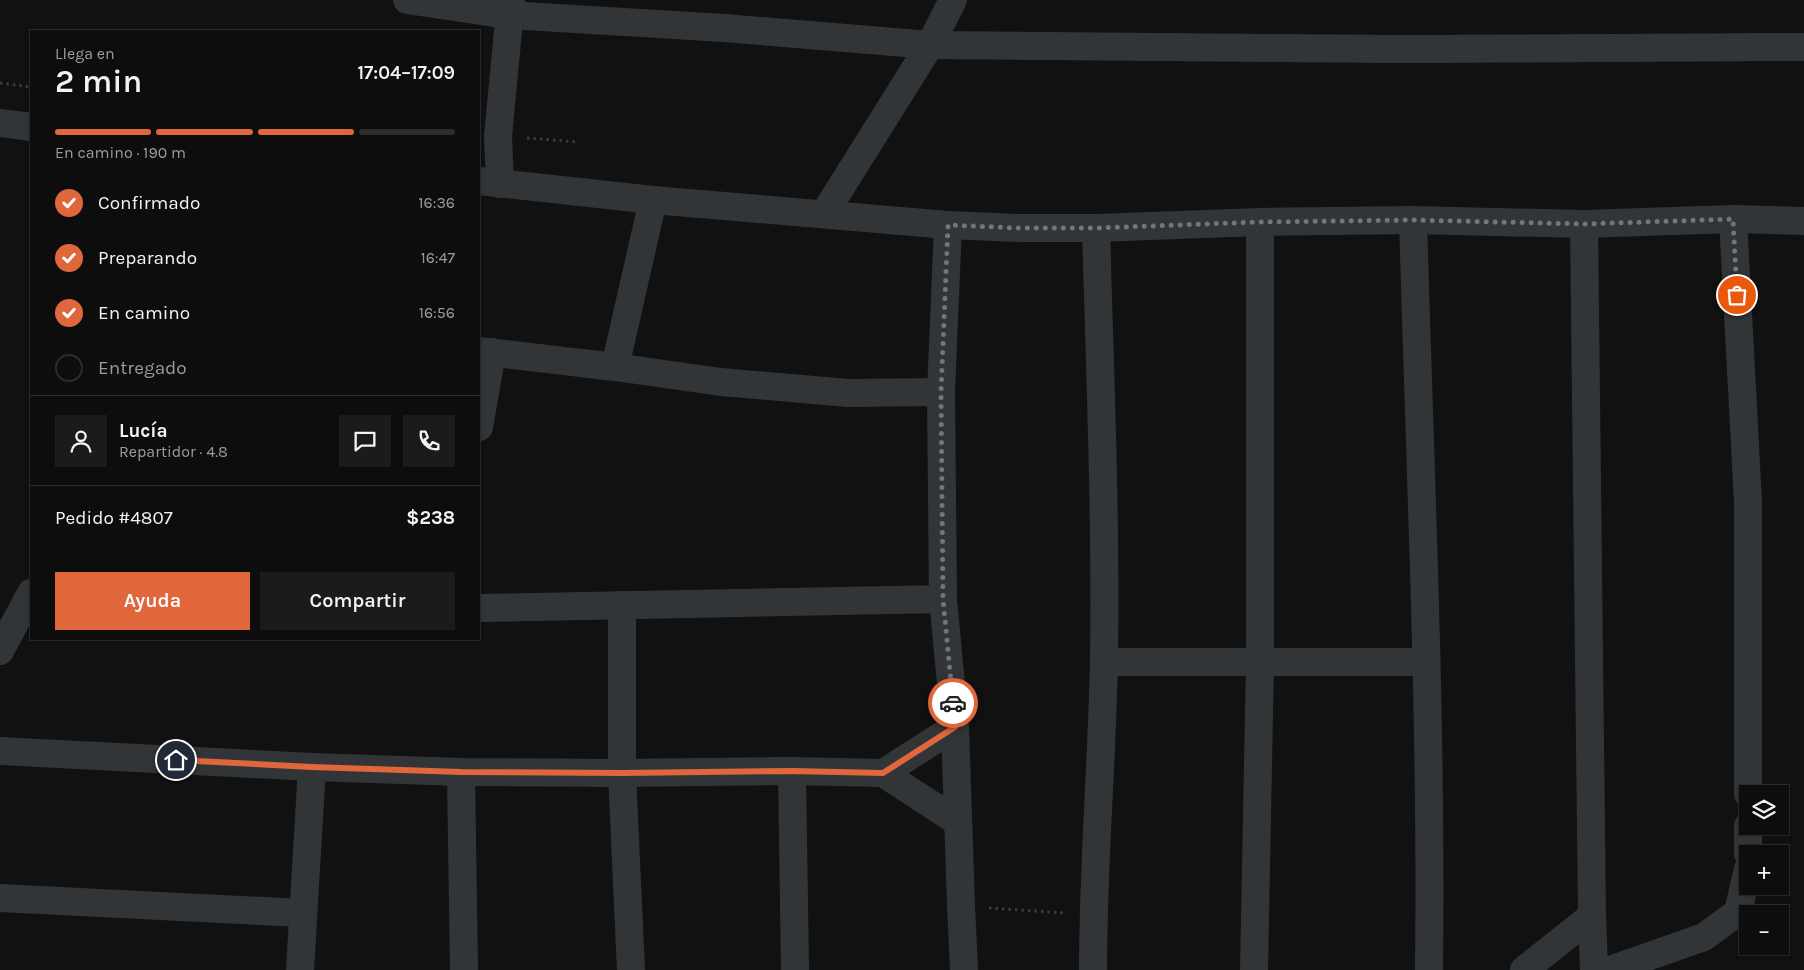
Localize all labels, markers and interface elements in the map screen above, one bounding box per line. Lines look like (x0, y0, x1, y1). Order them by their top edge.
text: Llega en (55, 44, 115, 63)
text: 17:04–17:09 (357, 62, 455, 84)
text: 2 min (55, 63, 142, 100)
text: En camino · 190 m (55, 143, 186, 162)
icon: check (55, 189, 83, 217)
text: Confirmado (98, 192, 200, 214)
text: 16:36 (418, 193, 455, 212)
icon: check (55, 244, 83, 272)
text: Preparando (98, 247, 197, 269)
text: 16:47 (420, 248, 455, 267)
pin (1716, 274, 1758, 316)
icon: bag (1723, 281, 1751, 309)
icon: check (55, 299, 83, 327)
text: En camino (98, 302, 190, 324)
text: 16:56 (419, 303, 455, 322)
text: Entregado (98, 357, 187, 379)
button: person (55, 415, 107, 467)
button: chat (339, 415, 391, 467)
button: phone (403, 415, 455, 467)
text: Lucía (119, 420, 168, 442)
text: Repartidor · 4.8 (119, 442, 228, 461)
text: Pedido #4807 (55, 507, 173, 529)
text: $238 (406, 507, 455, 529)
button: Ayuda (55, 572, 250, 630)
button: Compartir (260, 572, 455, 630)
courier (928, 678, 978, 728)
icon: car (939, 689, 967, 717)
pin (155, 739, 197, 781)
icon: home (162, 746, 190, 774)
map controls (1739, 785, 1789, 955)
button: layers (1739, 785, 1789, 835)
button: + (1739, 845, 1789, 895)
button: − (1739, 905, 1789, 955)

